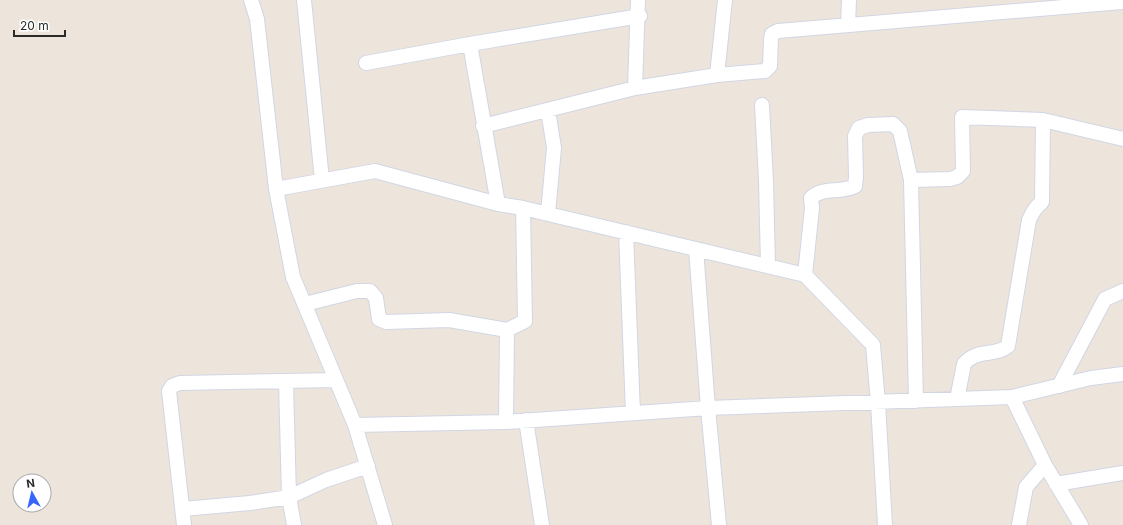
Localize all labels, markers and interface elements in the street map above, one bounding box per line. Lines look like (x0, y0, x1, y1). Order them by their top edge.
scale bar (14, 12, 65, 38)
text: 20 m (20, 18, 49, 33)
north arrow (12, 473, 52, 513)
text: N (25, 476, 36, 491)

